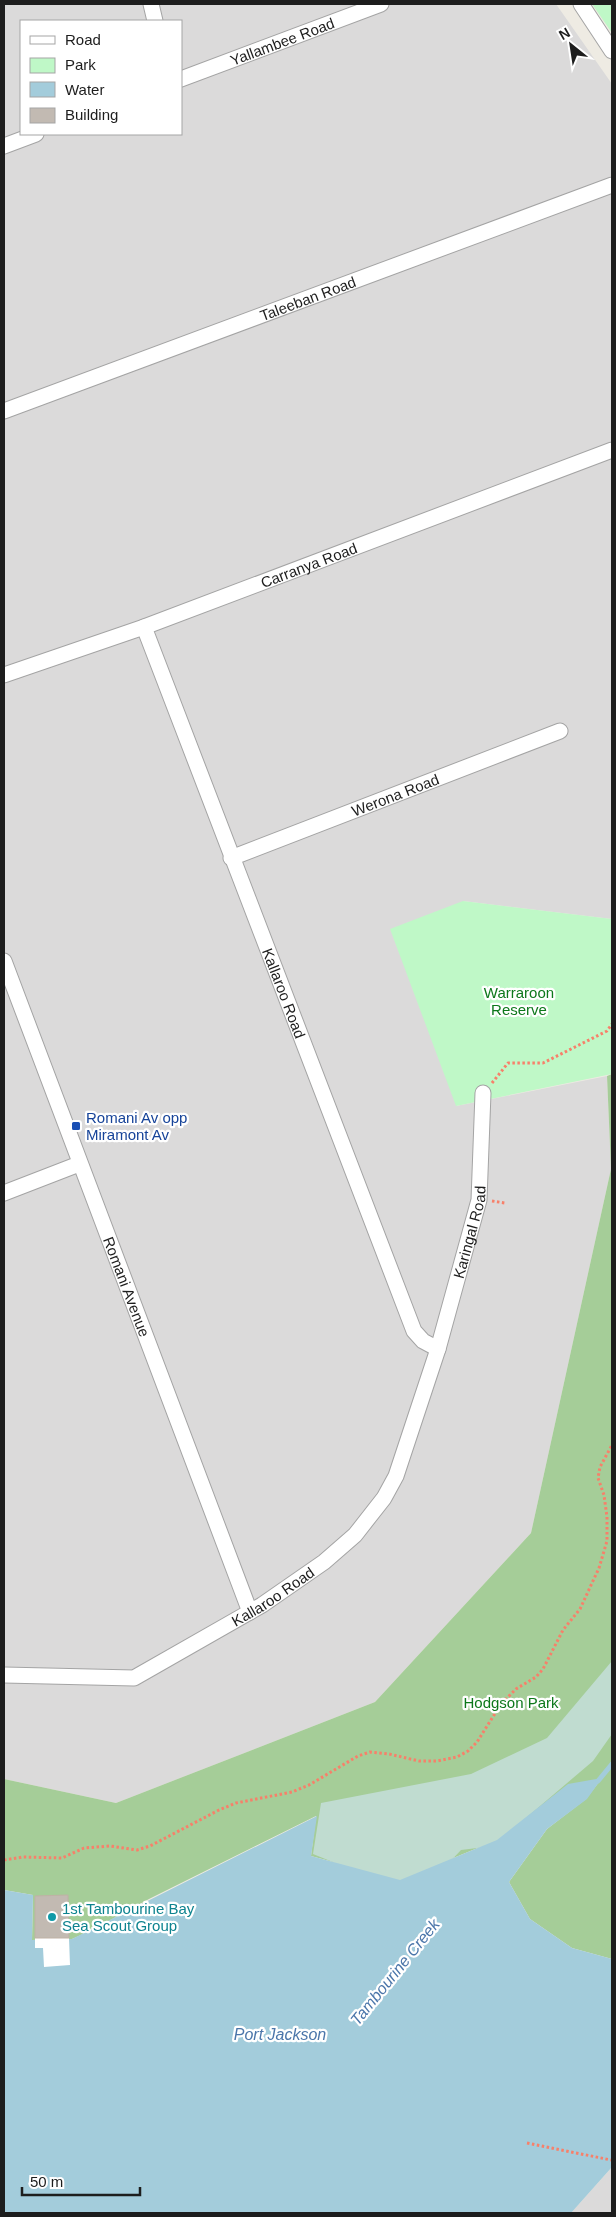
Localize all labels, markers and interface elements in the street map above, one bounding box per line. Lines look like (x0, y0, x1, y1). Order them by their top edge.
street label: Yallambee Road (228, 14, 337, 68)
legend (20, 20, 182, 135)
north arrow (546, 20, 596, 70)
text: N (556, 24, 573, 43)
text: Road (65, 31, 101, 48)
text: Park (65, 56, 96, 73)
text: Water (65, 81, 104, 98)
text: Building (65, 106, 118, 123)
street label: Taleeban Road (257, 273, 358, 324)
street label: Carranya Road (258, 539, 359, 591)
street label: Werona Road (349, 770, 441, 819)
street label: Kallaroo Road (259, 946, 309, 1040)
park label: Warraroon Reserve (484, 984, 554, 1018)
place label: Romani Av opp Miramont Av (86, 1109, 187, 1143)
marker: Romani Av opp Miramont Av (70, 1120, 82, 1132)
street label: Karingal Road (449, 1185, 488, 1280)
street label: Romani Avenue (100, 1234, 154, 1339)
street label: Kallaroo Road (228, 1563, 317, 1629)
park label: Hodgson Park (463, 1694, 559, 1711)
place label: 1st Tambourine Bay Sea Scout Group (62, 1900, 195, 1934)
marker: 1st Tambourine Bay Sea Scout Group (46, 1911, 58, 1923)
water label: Tambourine Creek (347, 1915, 443, 2028)
water label: Port Jackson (234, 2026, 326, 2043)
scale bar (22, 2164, 140, 2196)
text: 50 m (30, 2173, 63, 2190)

